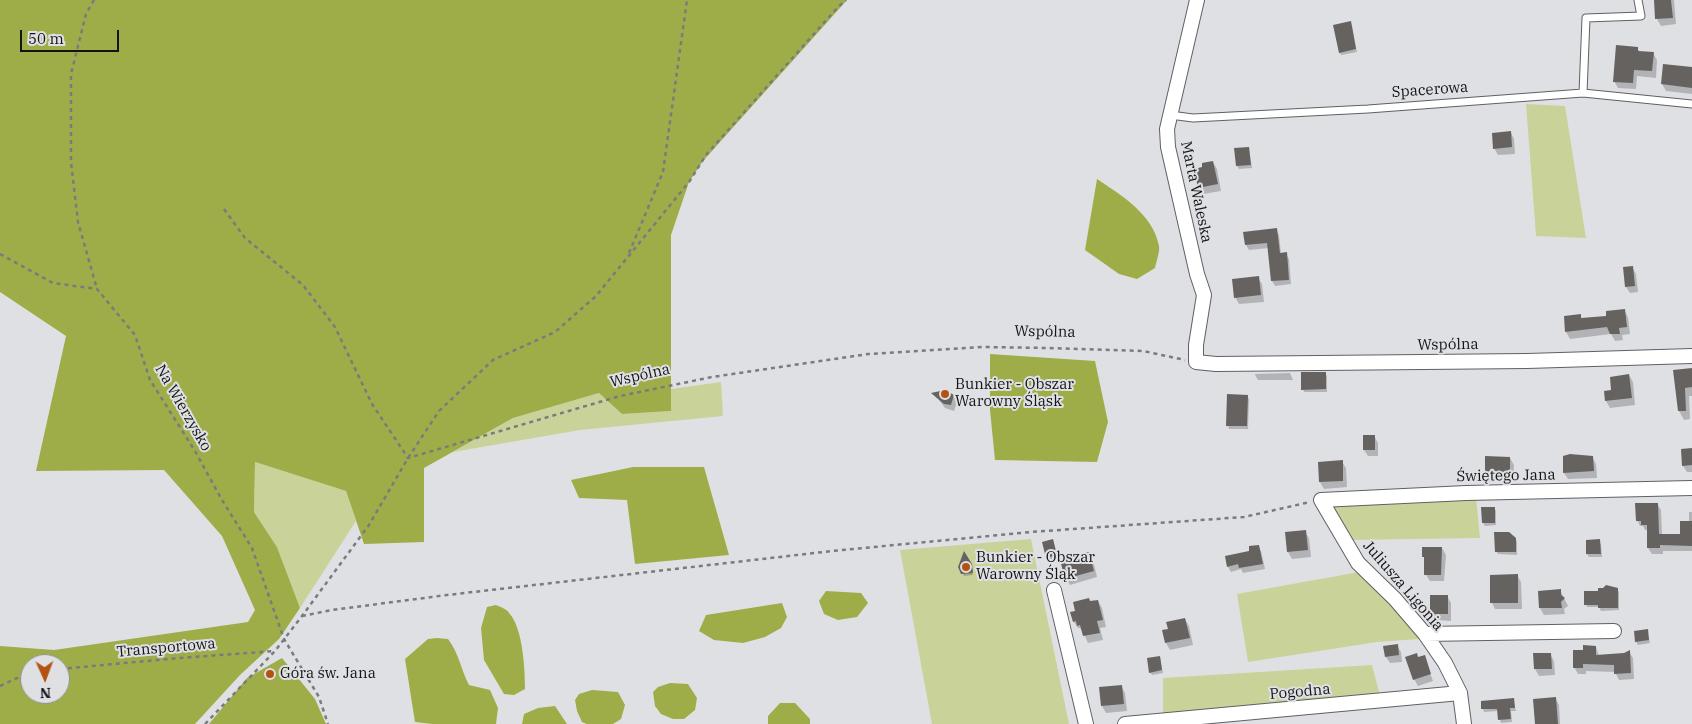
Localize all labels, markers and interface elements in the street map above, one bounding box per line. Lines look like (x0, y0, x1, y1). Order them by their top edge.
scale bar (22, 20, 121, 52)
text: 50 m (28, 29, 64, 48)
street label: Spacerowa (1391, 78, 1469, 102)
street label: Marta Waleska (1176, 139, 1216, 245)
street label: Wspólna (1014, 322, 1076, 342)
street label: Wspólna (1417, 335, 1479, 355)
street label: Wspólna (608, 360, 672, 392)
street label: Na Wierzysko (151, 362, 215, 454)
place label: Bunkier - Obszar Warowny Śląsk (955, 376, 1074, 411)
marker: Bunkier - Obszar Warowny Śląsk (939, 388, 951, 400)
street label: Świętego Jana (1456, 466, 1556, 486)
street label: Juliusza Ligonia (1359, 537, 1447, 635)
place label: Bunkier - Obszar Warowny Śląk (976, 549, 1095, 584)
marker: Bunkier - Obszar Warowny Śląk (960, 561, 972, 573)
street label: Transportowa (116, 635, 216, 661)
north arrow (20, 654, 70, 704)
place label: Góra św. Jana (280, 665, 376, 683)
marker: Góra św. Jana (264, 668, 276, 680)
street label: Pogodna (1269, 680, 1331, 704)
text: N (40, 684, 51, 702)

